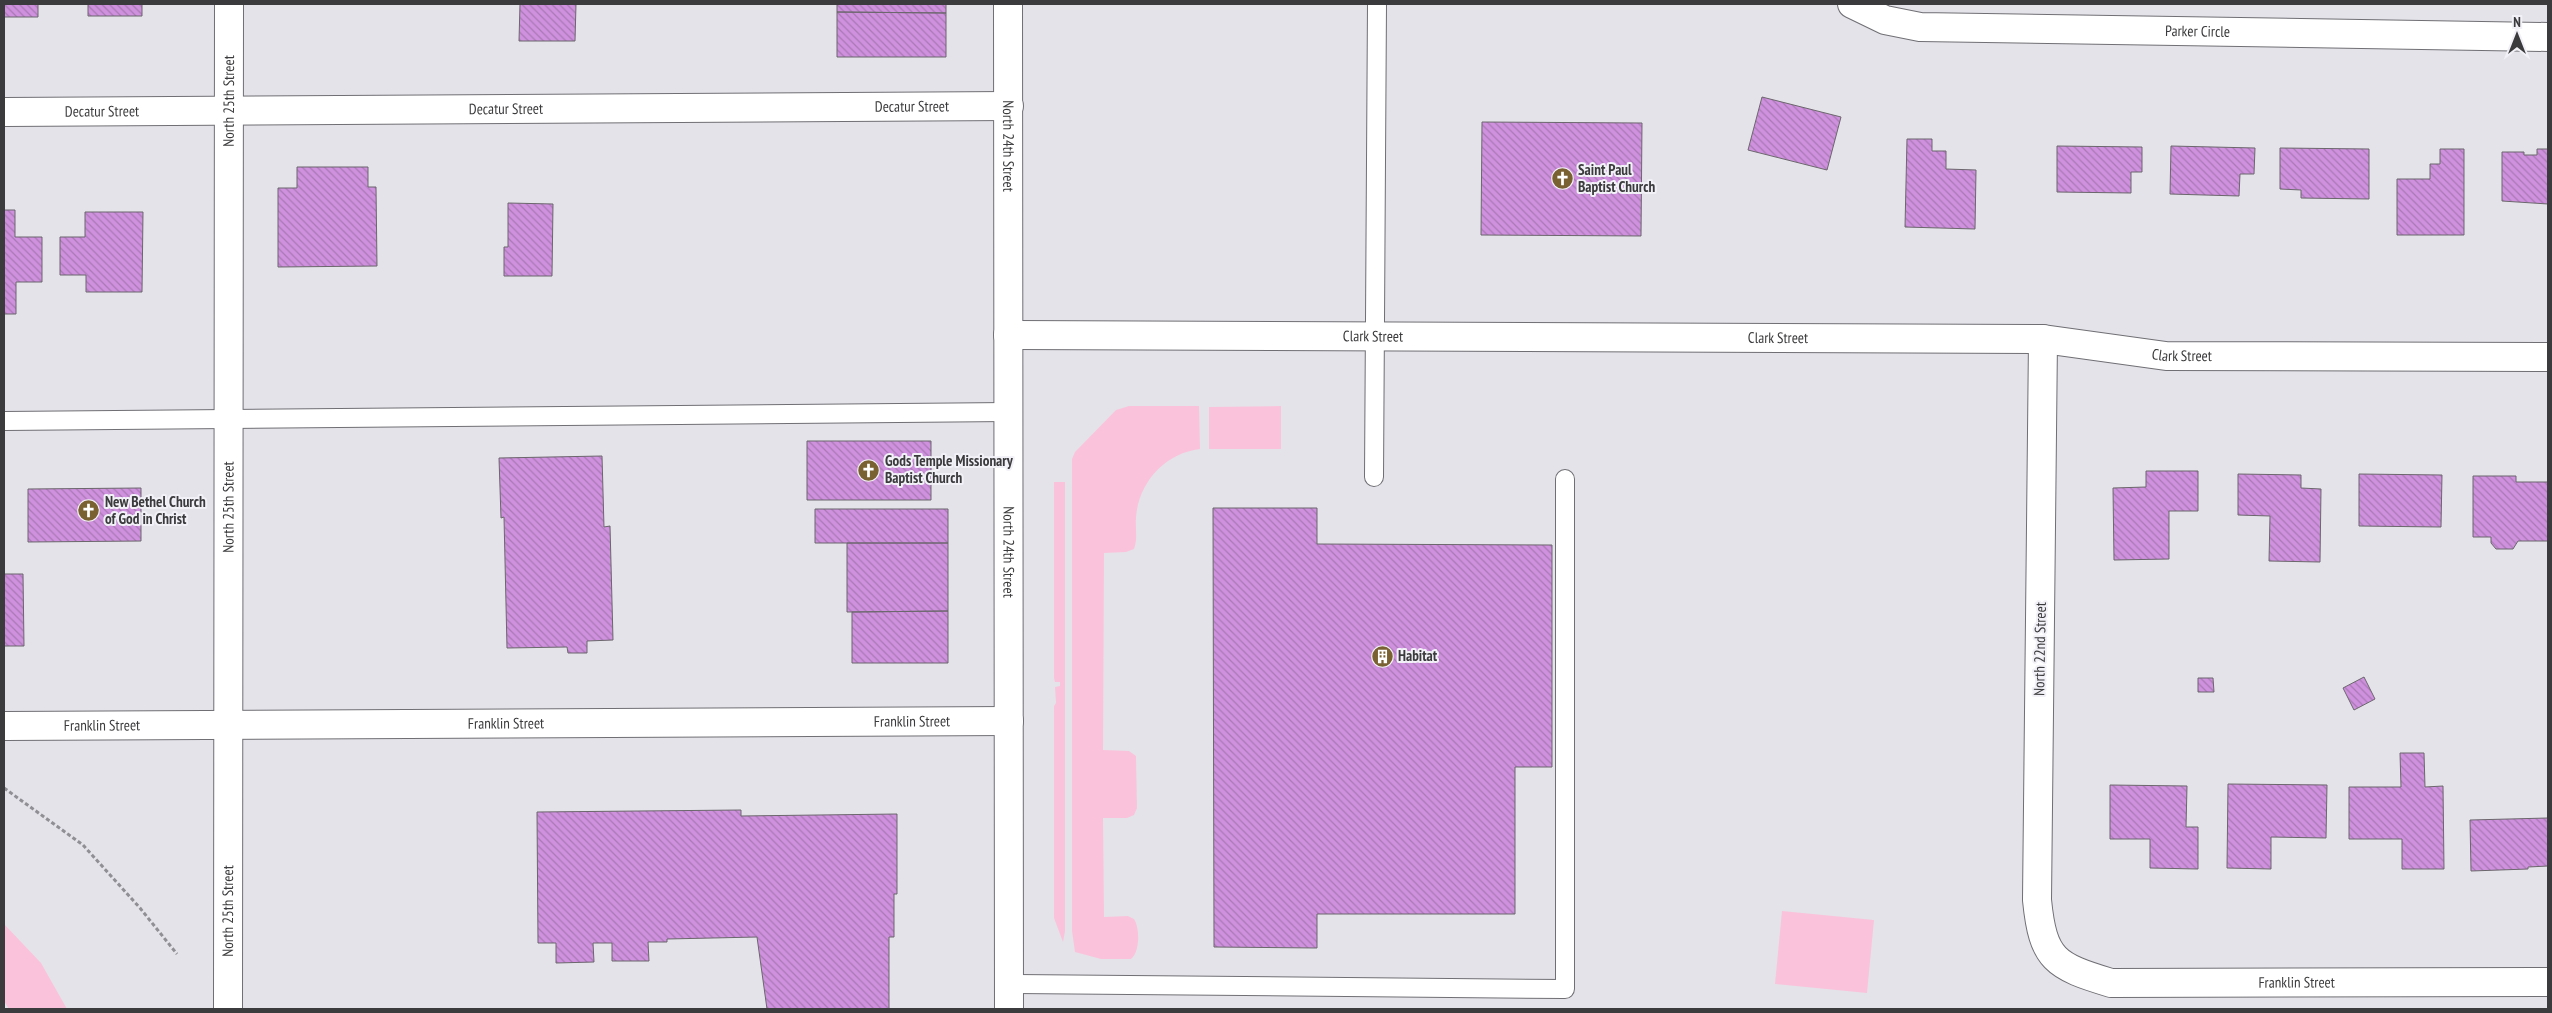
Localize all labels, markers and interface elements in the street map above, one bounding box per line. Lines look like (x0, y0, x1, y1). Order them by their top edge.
north arrow (2492, 10, 2542, 60)
text: N (2513, 13, 2521, 31)
street label: Parker Circle (2165, 21, 2230, 41)
street label: North 25th Street (219, 55, 238, 147)
street label: Decatur Street (875, 96, 949, 116)
street label: Decatur Street (469, 99, 543, 118)
street label: North 24th Street (999, 100, 1018, 192)
street label: Decatur Street (65, 101, 139, 121)
place label: Saint Paul Baptist Church (1578, 160, 1655, 196)
church icon: Saint Paul Baptist Church (1550, 167, 1574, 191)
street label: Clark Street (1343, 326, 1403, 346)
street label: Clark Street (1748, 328, 1808, 347)
street label: Clark Street (2151, 344, 2212, 365)
place label: Gods Temple Missionary Baptist Church (885, 451, 1014, 487)
church icon: Gods Temple Missionary Baptist Church (857, 458, 881, 482)
street label: North 25th Street (218, 461, 238, 553)
place label: New Bethel Church of God in Christ (105, 492, 206, 528)
church icon: New Bethel Church of God in Christ (77, 499, 101, 523)
street label: North 24th Street (999, 506, 1019, 598)
street label: North 22nd Street (2029, 602, 2050, 696)
building icon: Habitat (1370, 644, 1394, 668)
place label: Habitat (1398, 646, 1438, 665)
street label: Franklin Street (874, 711, 950, 731)
street label: Franklin Street (468, 713, 544, 733)
street label: Franklin Street (64, 715, 140, 735)
street label: North 25th Street (218, 865, 237, 957)
street label: Franklin Street (2258, 972, 2335, 992)

